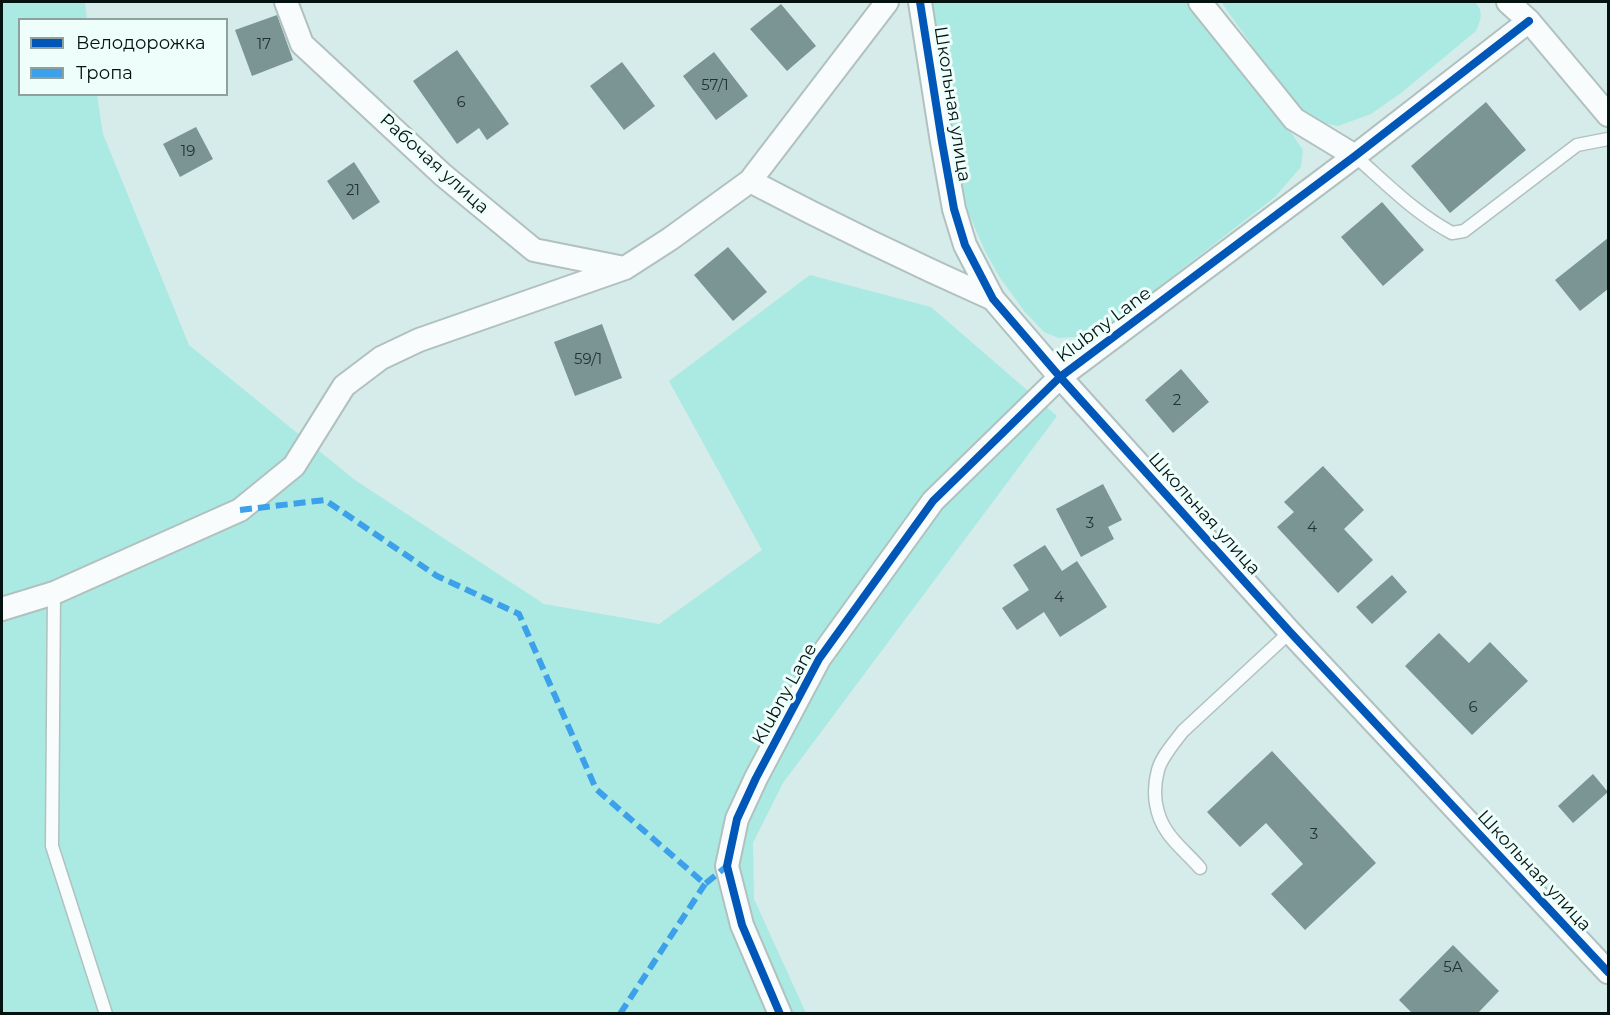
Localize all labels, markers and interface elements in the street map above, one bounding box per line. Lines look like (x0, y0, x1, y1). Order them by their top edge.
legend (18, 18, 228, 96)
street label: Школьная улица (929, 25, 975, 183)
text: Велодорожка (76, 32, 205, 54)
house number: 17 (257, 36, 271, 54)
text: Тропа (76, 62, 133, 84)
house number: 57/1 (701, 77, 729, 95)
house number: 6 (456, 94, 466, 112)
street label: Рабочая улица (375, 109, 493, 219)
house number: 19 (181, 143, 195, 161)
house number: 21 (346, 182, 360, 200)
street label: Klubny Lane (1053, 283, 1155, 367)
house number: 59/1 (574, 351, 602, 369)
house number: 2 (1173, 392, 1181, 410)
street label: Школьная улица (1143, 448, 1265, 580)
house number: 3 (1086, 515, 1094, 533)
house number: 4 (1307, 519, 1317, 537)
house number: 4 (1054, 589, 1064, 607)
street label: Klubny Lane (748, 640, 822, 748)
house number: 6 (1468, 699, 1478, 717)
street label: Школьная улица (1472, 806, 1596, 936)
house number: 3 (1310, 826, 1318, 844)
house number: 5А (1443, 959, 1463, 977)

